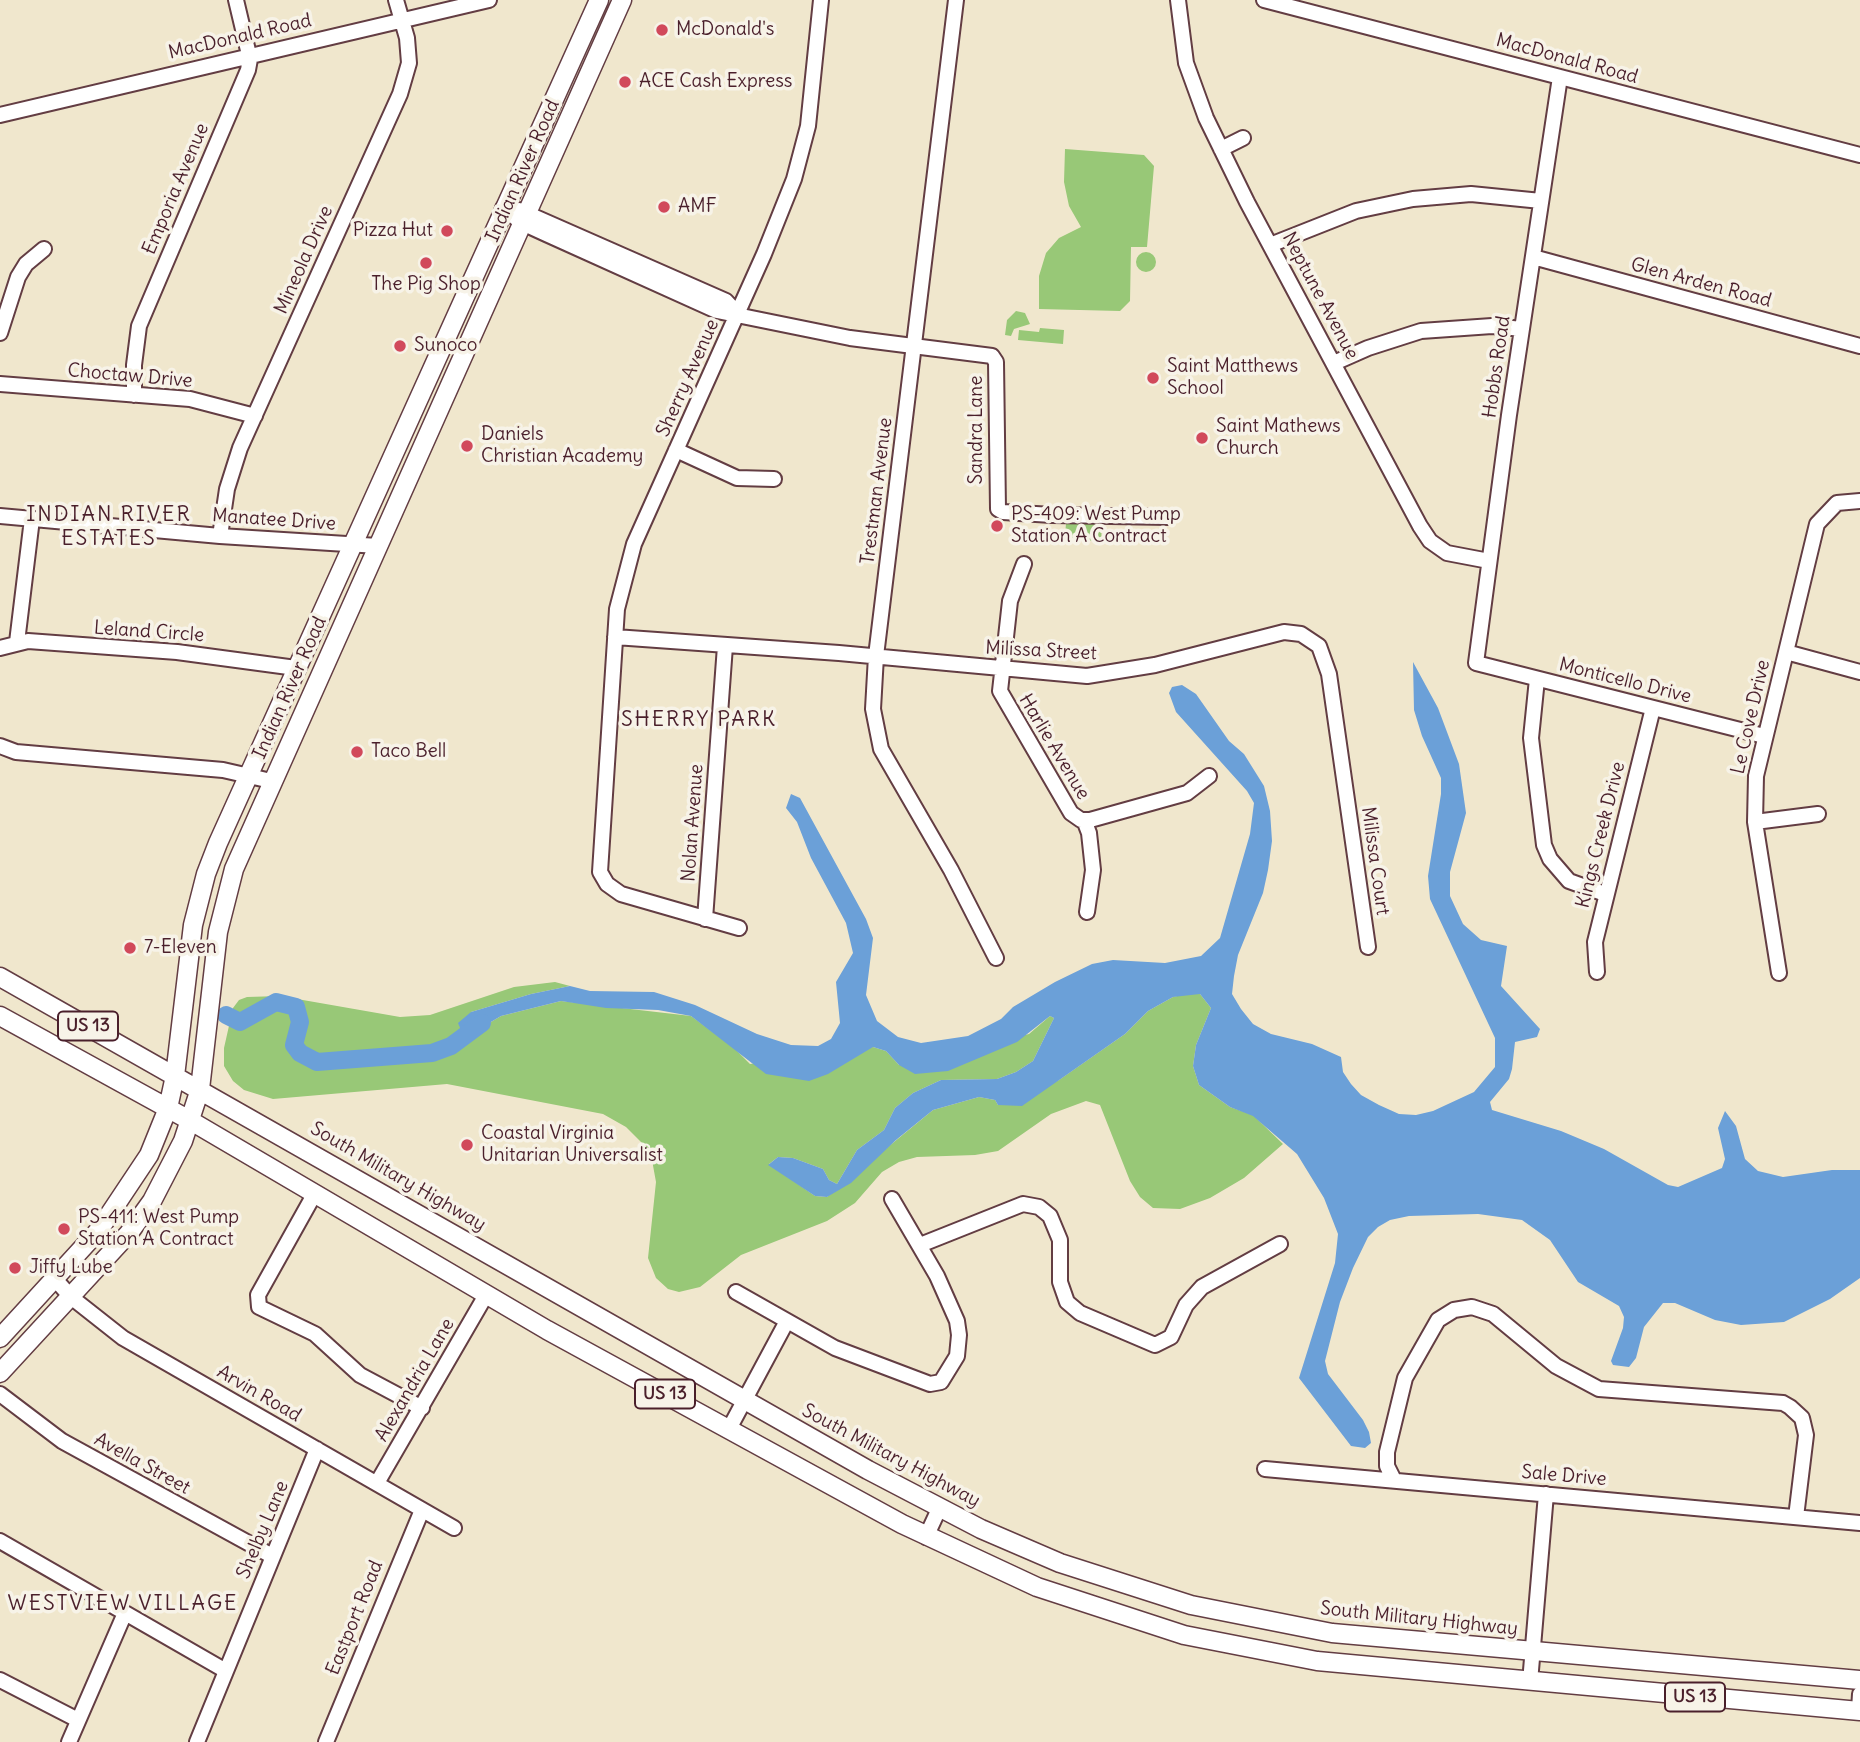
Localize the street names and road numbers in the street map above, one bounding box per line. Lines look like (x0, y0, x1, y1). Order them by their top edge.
street label: MacDonald Road (166, 9, 314, 65)
street label: MacDonald Road (1494, 29, 1640, 89)
street label: Indian River Road (481, 96, 565, 246)
street label: Emporia Avenue (138, 120, 214, 258)
street label: Mineola Drive (270, 202, 338, 318)
street label: Neptune Avenue (1277, 228, 1363, 364)
street label: Glen Arden Road (1628, 253, 1774, 313)
street label: Hobbs Road (1479, 314, 1515, 420)
street label: Sherry Avenue (652, 316, 724, 440)
street label: Choctaw Drive (67, 359, 193, 393)
street label: Sandra Lane (966, 376, 988, 484)
street label: Trestman Avenue (857, 416, 897, 566)
street label: Manatee Drive (211, 504, 337, 536)
street label: Indian River Road (248, 613, 332, 763)
street label: Leland Circle (93, 617, 205, 647)
street label: Milissa Street (985, 637, 1097, 665)
street label: Monticello Drive (1556, 654, 1694, 708)
street label: Le Cove Drive (1727, 658, 1775, 776)
street label: Harlie Avenue (1014, 690, 1094, 804)
street label: Kings Creek Drive (1572, 759, 1630, 911)
street label: Nolan Avenue (678, 763, 708, 883)
street label: Milissa Court (1356, 805, 1394, 917)
road number: US 13 (58, 1012, 118, 1041)
street label: South Military Highway (306, 1118, 490, 1236)
street label: Alexandria Lane (371, 1314, 459, 1446)
street label: Arvin Road (213, 1361, 305, 1427)
road number: US 13 (635, 1380, 695, 1408)
street label: South Military Highway (798, 1399, 984, 1513)
street label: Avella Street (90, 1428, 194, 1500)
street label: Sale Drive (1520, 1461, 1608, 1491)
street label: Shelby Lane (232, 1478, 294, 1582)
street label: Eastport Road (322, 1557, 388, 1679)
street label: South Military Highway (1319, 1597, 1519, 1641)
road number: US 13 (1665, 1682, 1725, 1712)

